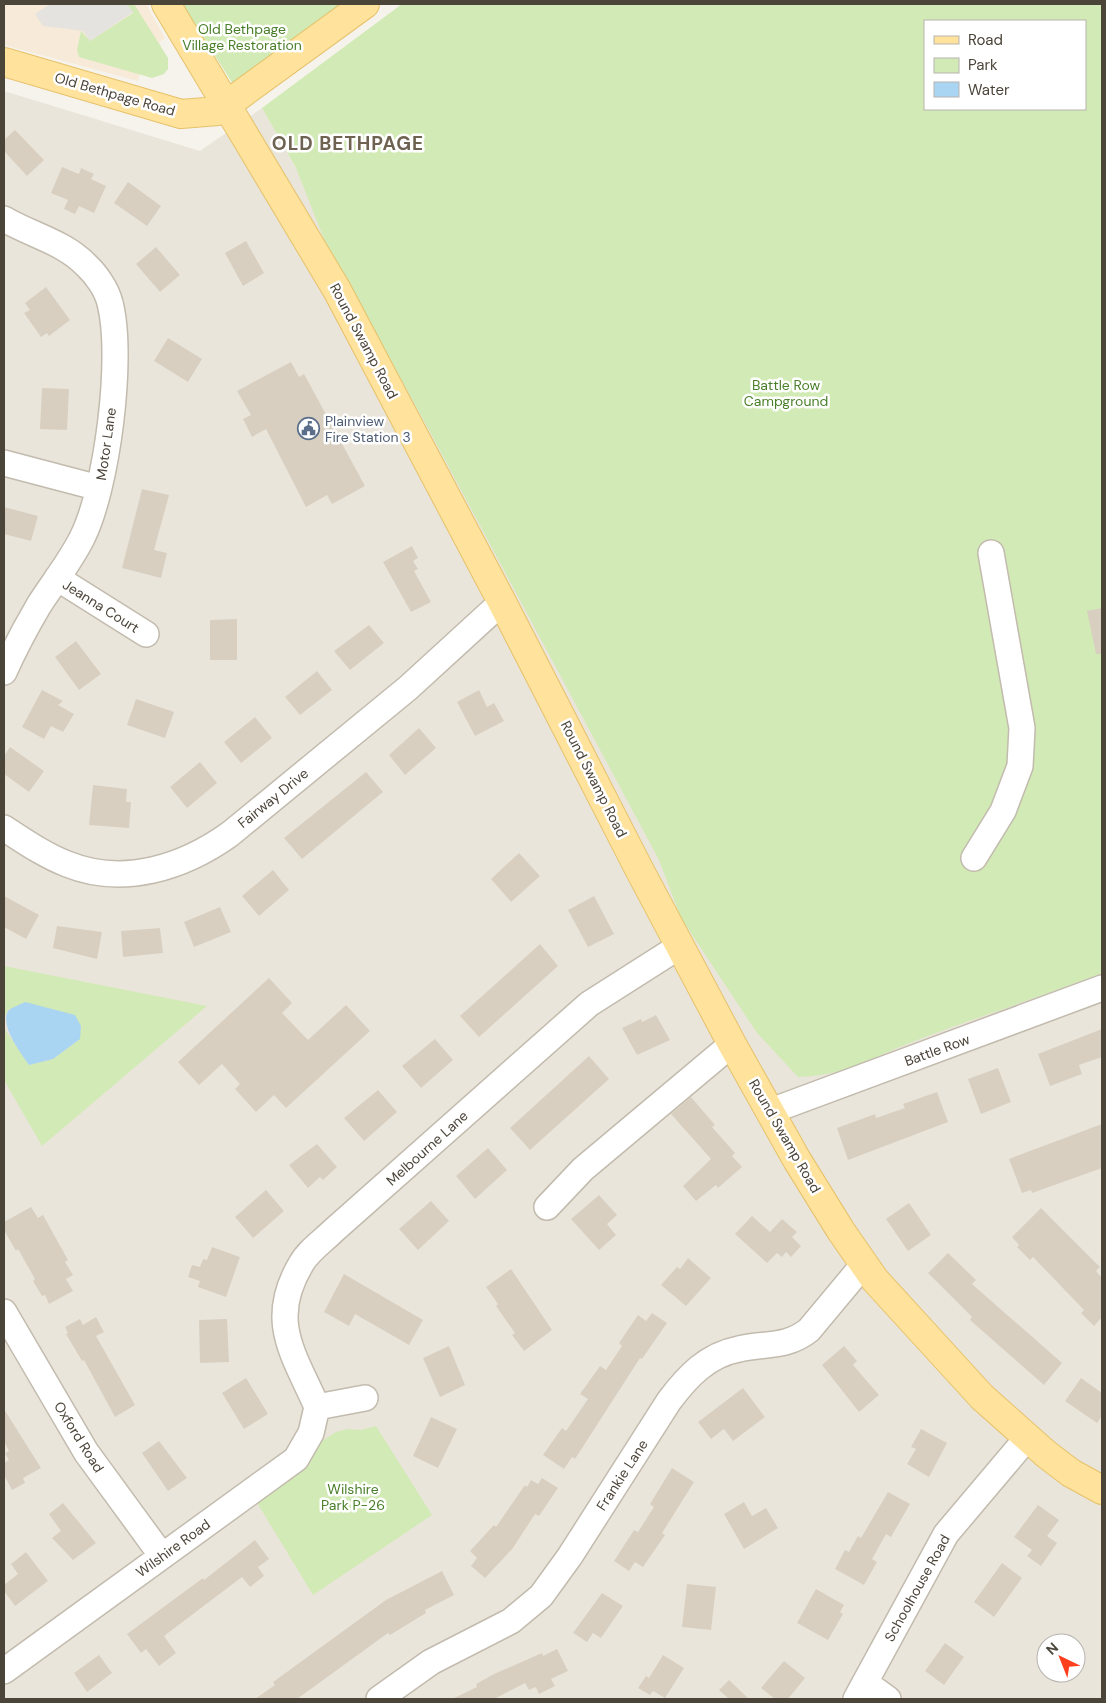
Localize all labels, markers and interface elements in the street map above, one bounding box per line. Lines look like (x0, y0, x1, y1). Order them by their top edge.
park label: Old Bethpage Village Restoration (182, 20, 302, 54)
legend (924, 20, 1086, 110)
text: Road (968, 30, 1003, 50)
text: Park (968, 55, 998, 75)
street label: Old Bethpage Road (53, 68, 177, 120)
text: Water (968, 80, 1010, 100)
district label: OLD BETHPAGE (272, 131, 424, 156)
street label: Round Swamp Road (326, 280, 402, 402)
park label: Battle Row Campground (744, 376, 828, 410)
street label: Motor Lane (92, 406, 120, 482)
place label: Plainview Fire Station 3 (325, 412, 411, 446)
public building icon: Plainview Fire Station 3 (297, 417, 321, 441)
street label: Jeanna Court (59, 575, 143, 637)
street label: Round Swamp Road (557, 718, 631, 840)
street label: Fairway Drive (234, 764, 312, 832)
street label: Battle Row (902, 1030, 972, 1070)
street label: Round Swamp Road (745, 1076, 825, 1196)
street label: Melbourne Lane (382, 1107, 472, 1189)
street label: Oxford Road (50, 1398, 108, 1476)
street label: Frankie Lane (592, 1436, 652, 1514)
park label: Wilshire Park P-26 (321, 1480, 385, 1514)
street label: Wilshire Road (132, 1515, 214, 1581)
street label: Schoolhouse Road (880, 1531, 954, 1645)
north arrow (1036, 1633, 1086, 1683)
text: N (1042, 1638, 1062, 1659)

